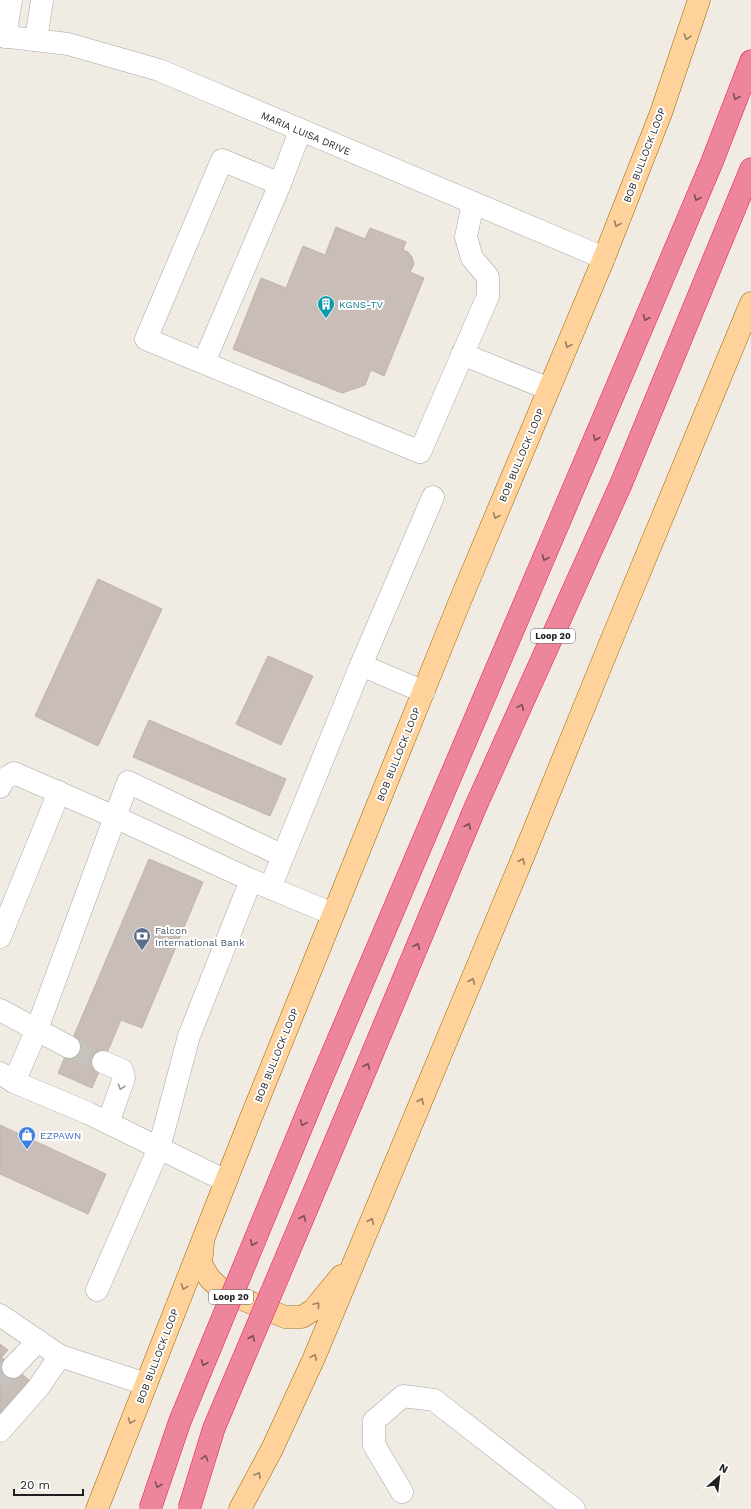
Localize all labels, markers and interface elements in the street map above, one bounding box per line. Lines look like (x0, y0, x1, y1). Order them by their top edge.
one-way arrow (683, 33, 691, 40)
one-way arrow (733, 94, 741, 101)
street label: BOB BULLOCK LOOP (621, 106, 668, 204)
street label: MARIA LUISA DRIVE (260, 110, 352, 157)
one-way arrow (693, 195, 701, 202)
one-way arrow (614, 221, 622, 228)
building icon: KGNS-TV (316, 294, 336, 319)
place label: KGNS-TV (339, 299, 383, 310)
one-way arrow (643, 315, 651, 322)
one-way arrow (564, 341, 572, 348)
street label: BOB BULLOCK LOOP (497, 407, 546, 503)
one-way arrow (592, 434, 600, 441)
one-way arrow (493, 512, 501, 520)
one-way arrow (542, 553, 550, 561)
road number: Loop 20 (531, 629, 575, 643)
one-way arrow (516, 704, 524, 711)
street label: BOB BULLOCK LOOP (375, 706, 422, 803)
one-way arrow (463, 823, 471, 831)
one-way arrow (517, 858, 525, 865)
place label: Falcon International Bank (155, 925, 245, 948)
bank icon: Falcon International Bank (132, 926, 152, 951)
one-way arrow (413, 943, 421, 950)
one-way arrow (467, 978, 475, 985)
street label: BOB BULLOCK LOOP (253, 1007, 300, 1104)
one-way arrow (362, 1062, 370, 1070)
one-way arrow (117, 1083, 126, 1090)
one-way arrow (417, 1098, 425, 1105)
one-way arrow (300, 1118, 308, 1126)
shop icon: EZPAWN (17, 1125, 37, 1150)
place label: EZPAWN (40, 1130, 81, 1141)
one-way arrow (298, 1214, 306, 1222)
one-way arrow (367, 1218, 375, 1225)
one-way arrow (250, 1239, 258, 1246)
one-way arrow (180, 1284, 188, 1291)
road number: Loop 20 (209, 1290, 253, 1304)
one-way arrow (312, 1302, 319, 1310)
street label: BOB BULLOCK LOOP (134, 1307, 181, 1405)
one-way arrow (248, 1334, 256, 1341)
one-way arrow (309, 1354, 317, 1362)
one-way arrow (200, 1360, 208, 1367)
one-way arrow (128, 1418, 136, 1425)
one-way arrow (200, 1455, 209, 1462)
north arrow (699, 1457, 739, 1497)
text: N (717, 1461, 730, 1476)
scale bar (14, 1471, 83, 1497)
one-way arrow (254, 1472, 261, 1479)
text: 20 m (20, 1478, 50, 1492)
one-way arrow (154, 1481, 163, 1488)

